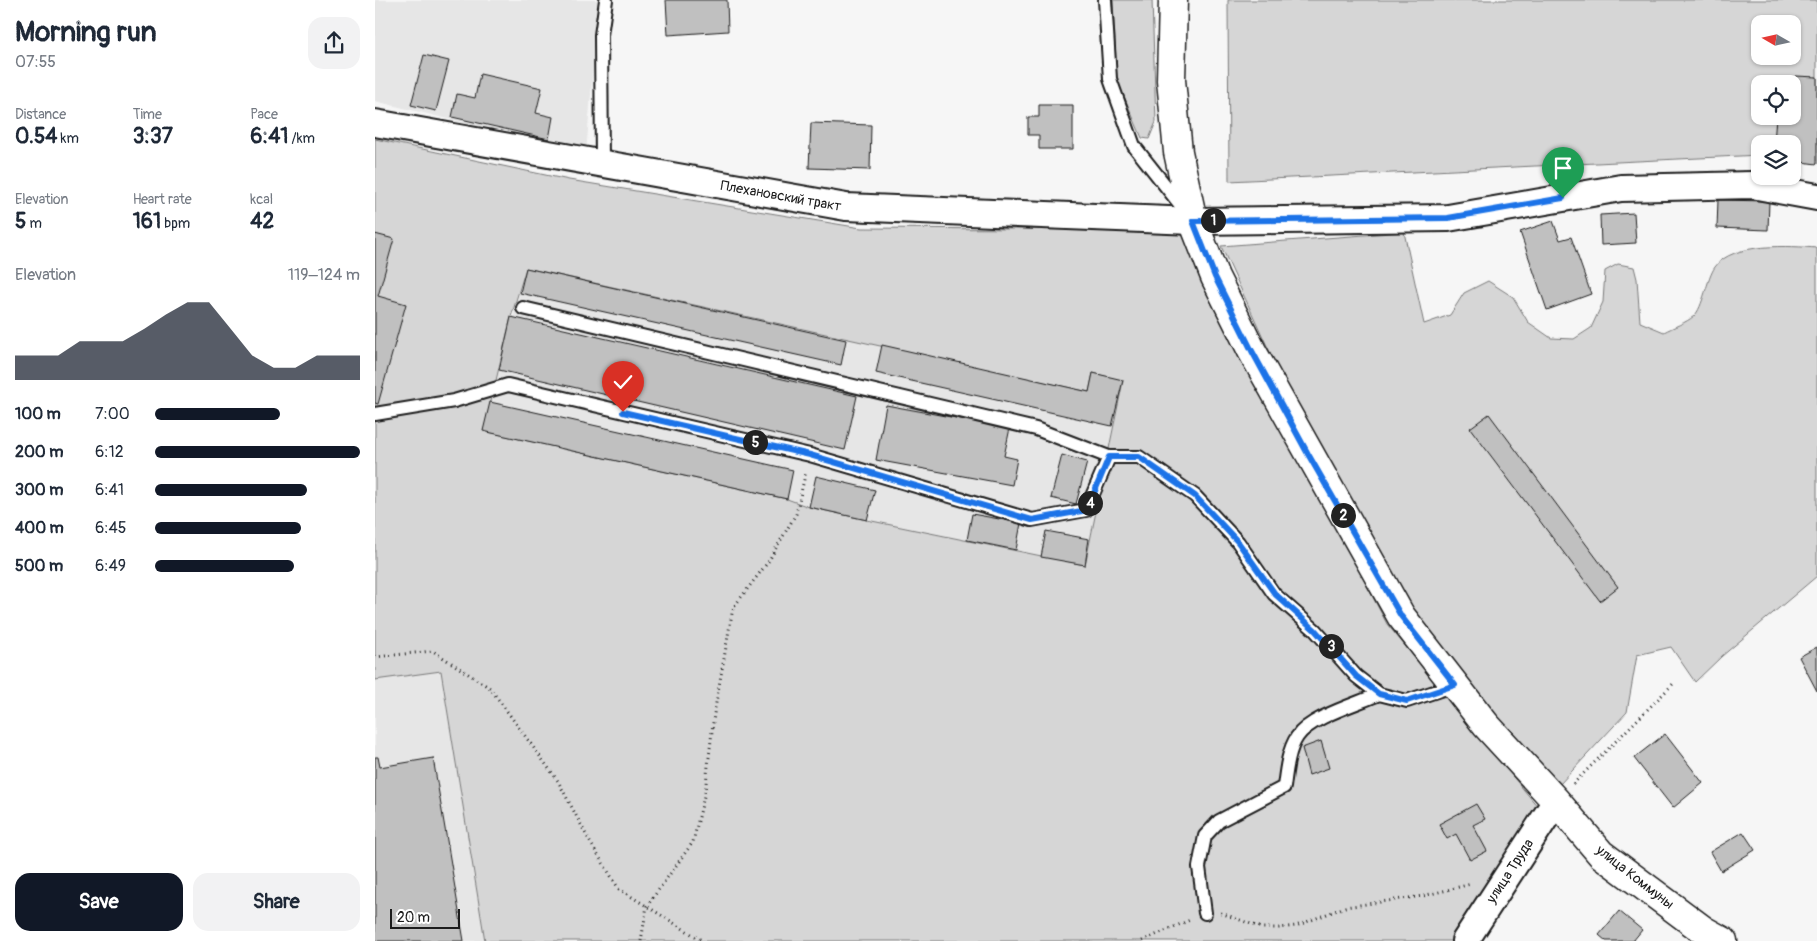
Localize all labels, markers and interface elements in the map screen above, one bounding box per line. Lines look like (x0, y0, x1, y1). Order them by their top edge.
text: Morning run (15, 15, 157, 50)
north arrow (1751, 15, 1801, 65)
map controls (1751, 15, 1801, 185)
button: share (308, 17, 360, 69)
text: 07:55 (15, 52, 56, 72)
button: locate (1751, 75, 1801, 125)
text: Distance (15, 106, 66, 123)
text: Time (133, 106, 162, 123)
text: Pace (250, 106, 278, 123)
text: 0.54 (15, 123, 58, 150)
text: 3:37 (133, 123, 173, 150)
text: 6:41 (250, 123, 289, 150)
text: km (58, 130, 79, 147)
text: /km (289, 130, 315, 147)
button: layers (1751, 135, 1801, 185)
pin (1542, 147, 1584, 198)
icon: arrive (1549, 154, 1577, 182)
street label: Плехановский тракт (719, 177, 843, 215)
text: Elevation (15, 191, 68, 208)
text: Heart rate (133, 191, 192, 208)
text: kcal (250, 191, 273, 208)
text: 5 (15, 208, 26, 235)
text: 161 (133, 208, 161, 235)
text: 42 (250, 208, 274, 235)
pin: 1 (1201, 208, 1225, 232)
text: 1 (1211, 212, 1216, 229)
text: m (26, 215, 42, 232)
text: bpm (161, 215, 190, 232)
text: Elevation (15, 265, 76, 285)
text: 119–124 m (288, 265, 360, 285)
pin (602, 361, 644, 412)
icon: check (609, 368, 637, 396)
text: 100 m (15, 404, 61, 424)
text: 7:00 (95, 404, 130, 424)
pin: 5 (743, 430, 767, 454)
text: 5 (752, 434, 759, 451)
text: 200 m (15, 442, 63, 462)
text: 6:12 (95, 442, 124, 462)
text: 300 m (15, 480, 63, 500)
text: 6:41 (95, 480, 124, 500)
pin: 4 (1077, 490, 1103, 516)
text: 4 (1086, 495, 1095, 512)
pin: 2 (1331, 502, 1355, 528)
text: 2 (1340, 507, 1347, 524)
text: 400 m (15, 518, 64, 538)
text: 6:45 (95, 518, 127, 538)
text: 500 m (15, 556, 63, 576)
text: 6:49 (95, 556, 126, 576)
pin: 3 (1319, 634, 1343, 658)
text: 3 (1328, 638, 1335, 655)
street label: улица Труда (1482, 836, 1537, 907)
street label: улица Коммуны (1592, 841, 1677, 913)
button: Save (15, 873, 183, 931)
button: Share (193, 873, 360, 931)
scale bar (390, 906, 460, 929)
text: 20 m (397, 909, 430, 926)

